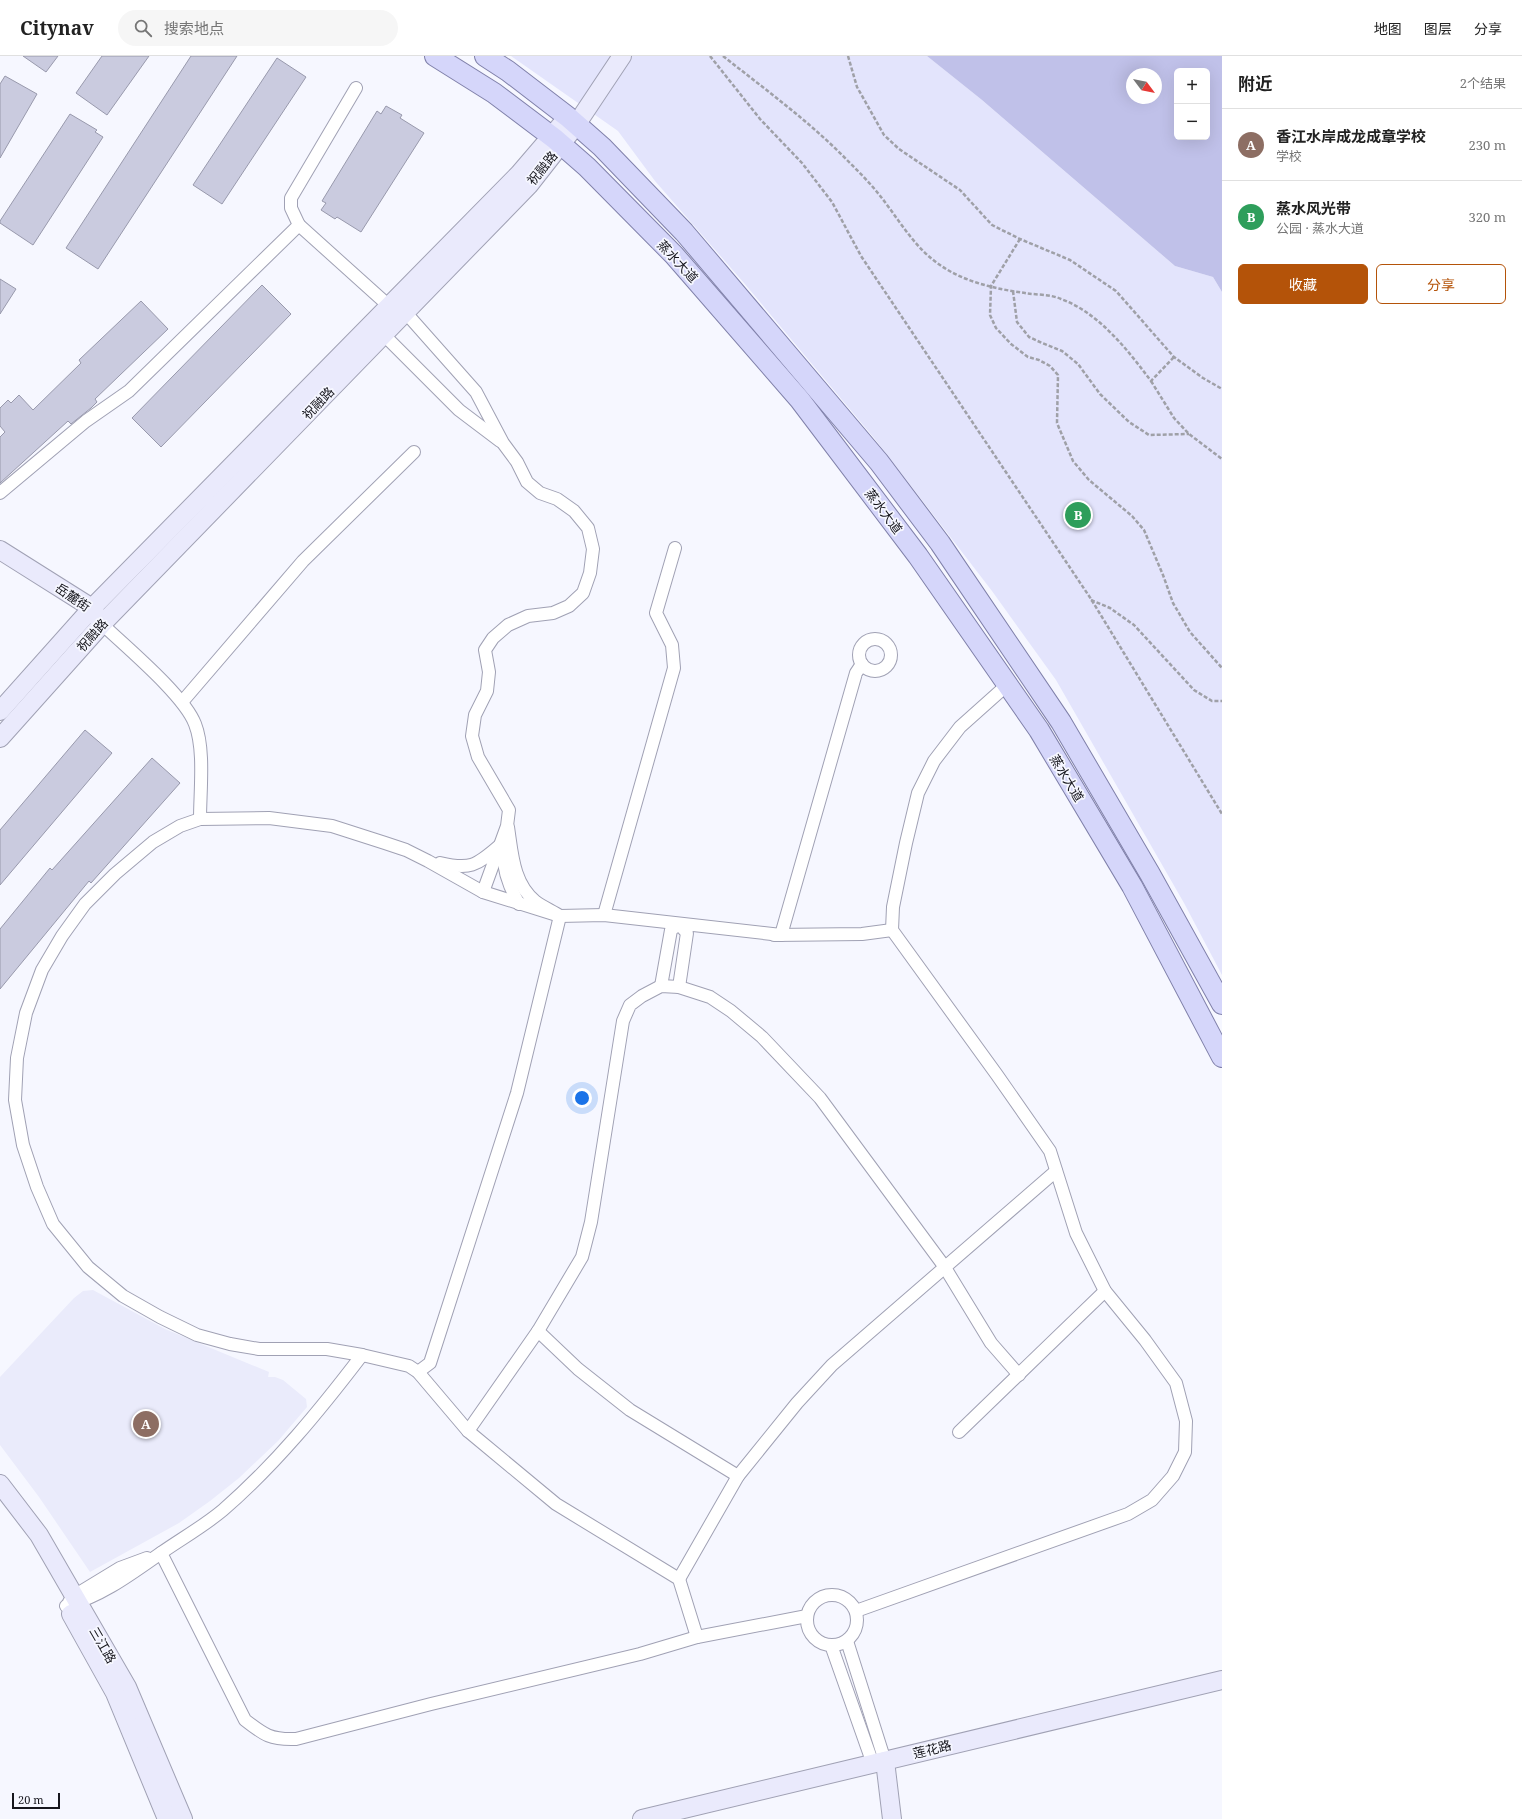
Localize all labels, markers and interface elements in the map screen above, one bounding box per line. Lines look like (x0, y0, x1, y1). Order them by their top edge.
search box (118, 10, 398, 46)
text: Citynav (20, 15, 94, 41)
icon: search (132, 17, 154, 39)
text: 搜索地点 (164, 18, 224, 38)
text: 地图 (1374, 19, 1402, 38)
text: 图层 (1424, 19, 1452, 38)
text: 分享 (1474, 19, 1502, 38)
north arrow (1126, 68, 1162, 104)
map controls (1174, 68, 1210, 140)
button: + (1174, 68, 1210, 104)
text: 附近 (1238, 72, 1272, 95)
text: 2个结果 (1460, 74, 1506, 92)
button: − (1174, 104, 1210, 140)
text: 香江水岸成龙成章学校 (1276, 126, 1426, 146)
text: A (1246, 136, 1256, 154)
text: 230 m (1469, 136, 1506, 154)
street label: 祝融路 (523, 147, 561, 189)
text: 学校 (1276, 147, 1302, 165)
text: 蒸水风光带 (1276, 198, 1351, 218)
text: B (1247, 208, 1255, 226)
text: 320 m (1469, 208, 1506, 226)
text: 公园 · 蒸水大道 (1276, 219, 1364, 237)
street label: 蒸水大道 (654, 236, 702, 286)
button: 收藏 (1238, 264, 1368, 304)
button: 分享 (1376, 264, 1506, 304)
street label: 祝融路 (298, 383, 338, 423)
street label: 蒸水大道 (861, 485, 907, 537)
pin: B (1065, 500, 1091, 530)
street label: 岳麓街 (52, 579, 94, 615)
street label: 祝融路 (72, 614, 112, 656)
street label: 蒸水大道 (1046, 751, 1088, 805)
your location (572, 1088, 592, 1108)
pin: A (133, 1409, 159, 1439)
street label: 三江路 (85, 1624, 121, 1666)
street label: 莲花路 (911, 1736, 953, 1762)
scale bar (12, 1791, 60, 1810)
text: 20 m (18, 1792, 44, 1807)

